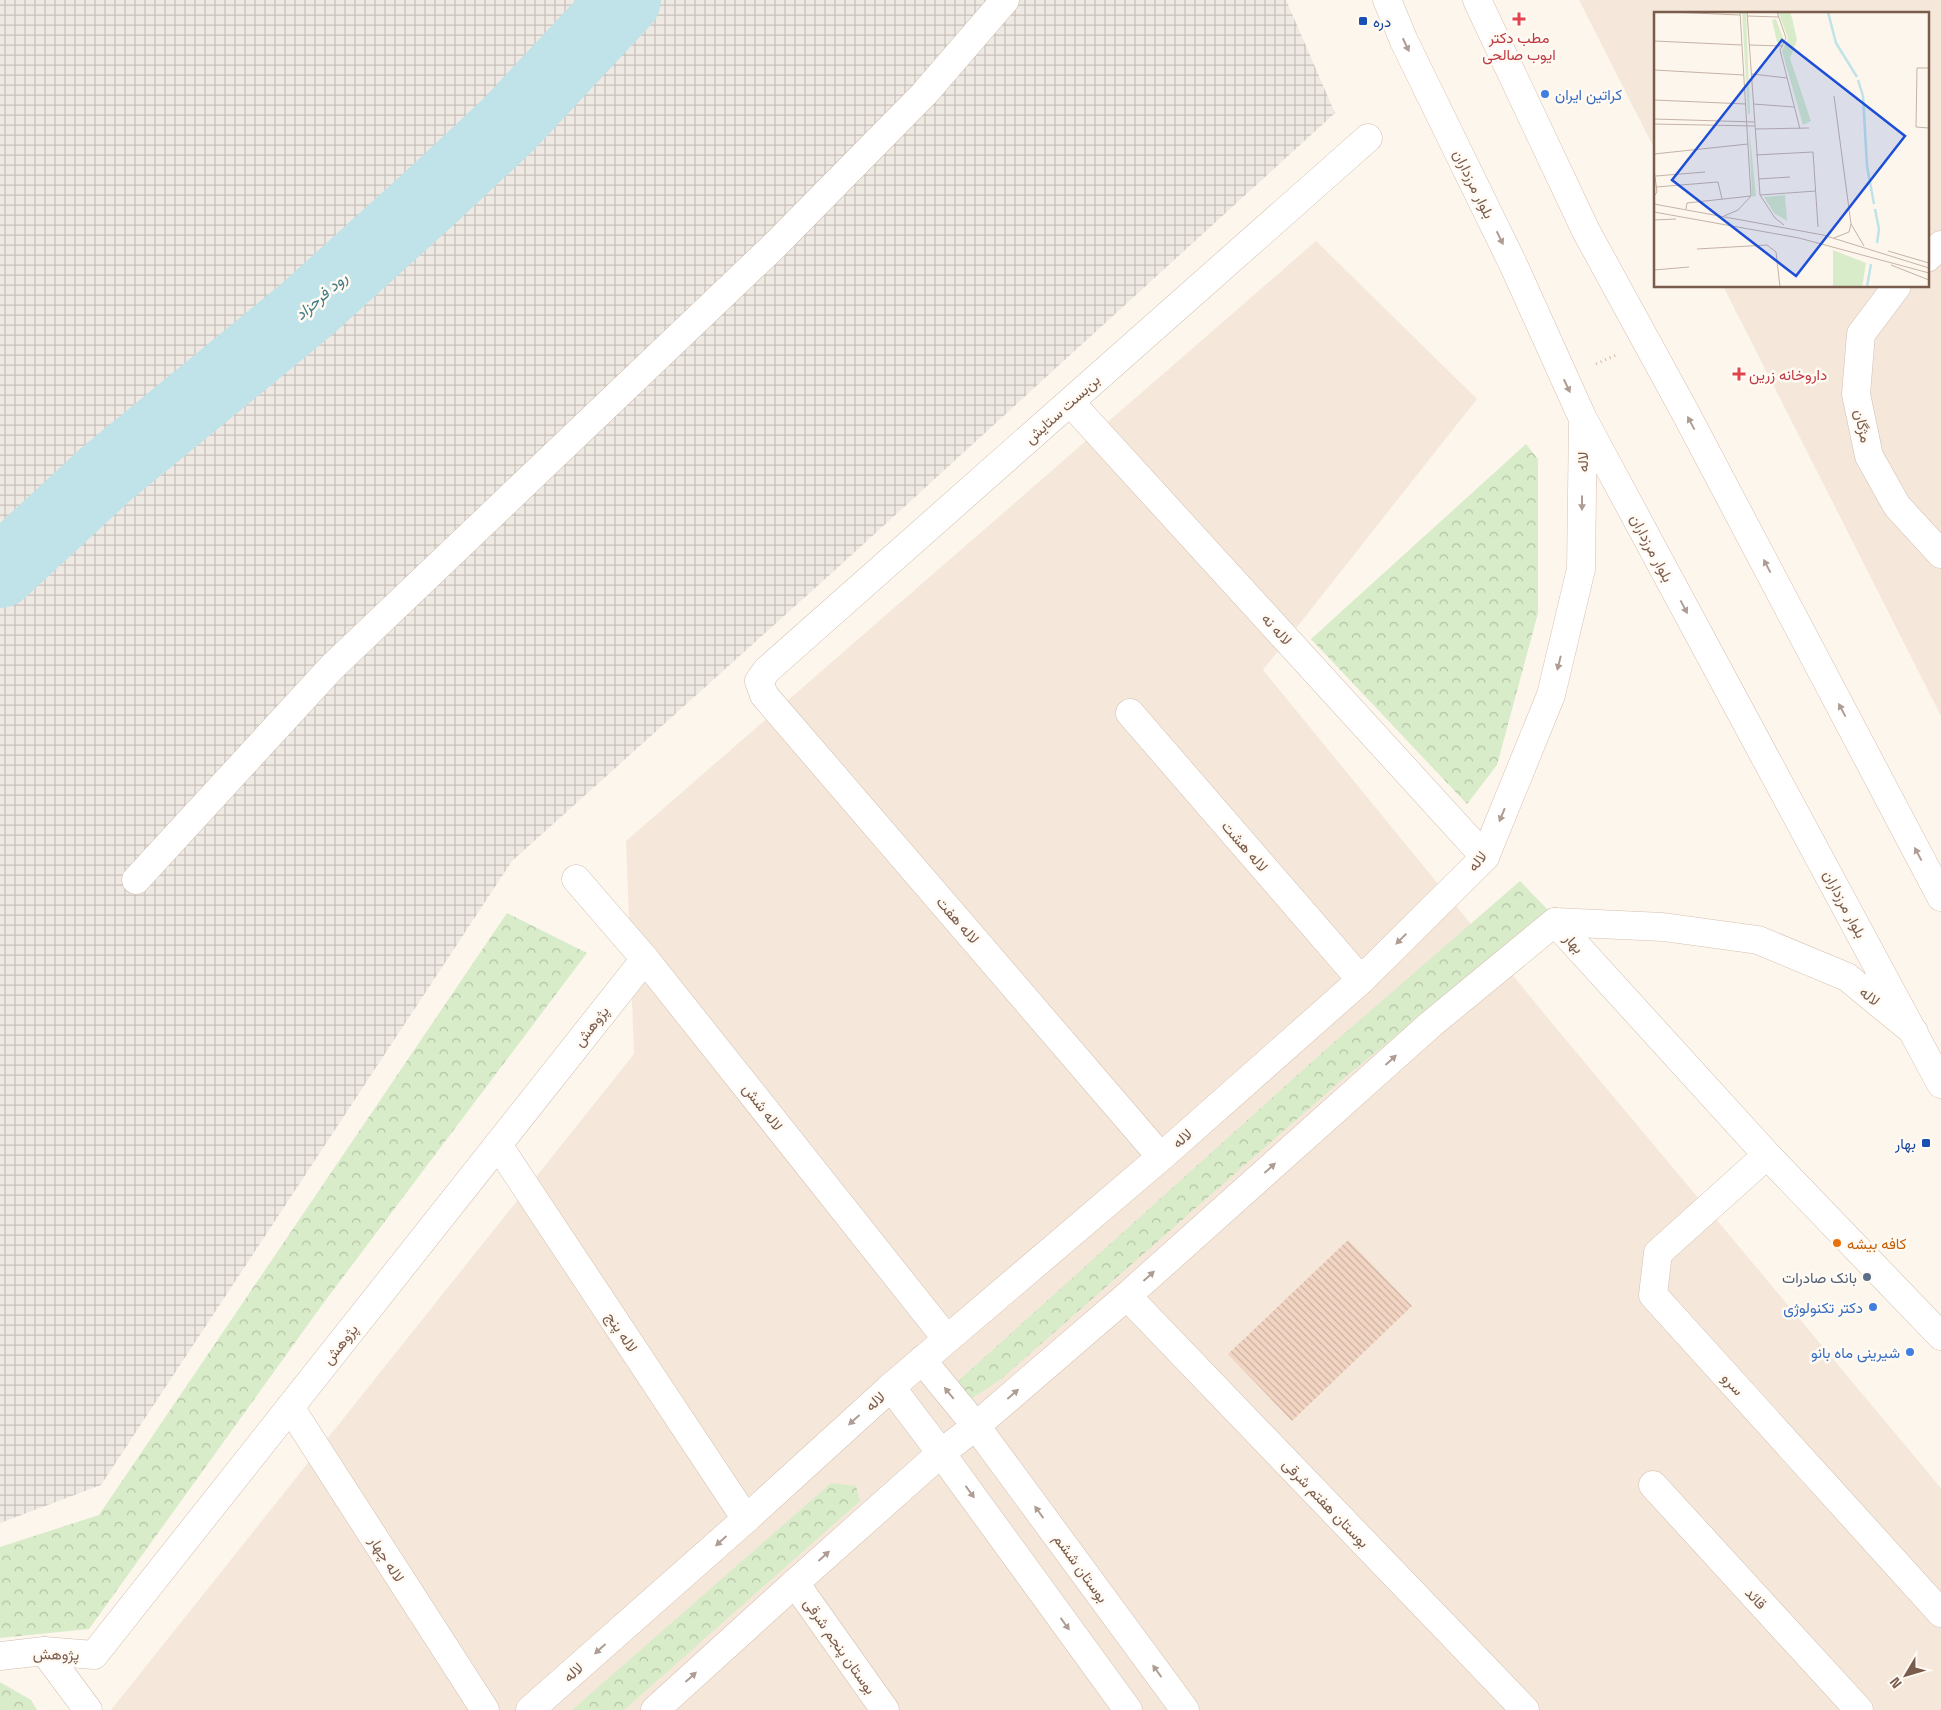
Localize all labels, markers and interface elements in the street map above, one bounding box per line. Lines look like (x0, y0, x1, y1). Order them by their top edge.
place label: دره (1373, 12, 1391, 31)
marker: مطب دکتر ایوب صالحی (1512, 12, 1526, 26)
inset map (1654, 12, 1928, 288)
marker: دره (1357, 15, 1369, 27)
place label: مطب دکتر ایوب صالحی (1482, 28, 1556, 65)
one-way arrow (1402, 38, 1410, 52)
place label: کراتین ایران (1555, 85, 1623, 105)
marker: کراتین ایران (1539, 88, 1551, 100)
street label: بلوار مرزداران (1449, 146, 1499, 222)
one-way arrow (1496, 231, 1504, 245)
water label: رود فرحزاد (290, 267, 352, 325)
place label: داروخانه زرین (1749, 365, 1827, 385)
marker: داروخانه زرین (1733, 368, 1745, 380)
street label: بن‌بست ستایش (1020, 370, 1104, 449)
one-way arrow (1564, 379, 1572, 393)
street label: مژگان (1850, 408, 1876, 444)
one-way arrow (1687, 415, 1695, 430)
street label: لاله (1573, 452, 1592, 472)
one-way arrow (1578, 495, 1586, 511)
street label: بلوار مرزداران (1626, 511, 1678, 585)
one-way arrow (1763, 559, 1771, 574)
one-way arrow (1680, 600, 1688, 614)
street label: لاله نه (1258, 609, 1296, 649)
one-way arrow (1555, 655, 1563, 670)
one-way arrow (1838, 703, 1847, 717)
one-way arrow (1497, 808, 1505, 822)
street label: لاله هشت (1218, 817, 1272, 875)
street label: لاله (1463, 847, 1491, 875)
one-way arrow (1914, 847, 1922, 861)
street label: بلوار مرزداران (1819, 867, 1871, 941)
street label: لاله هفت (932, 893, 984, 947)
street label: بهار (1559, 928, 1588, 957)
one-way arrow (1396, 933, 1408, 945)
street label: لاله (1856, 982, 1884, 1010)
street label: پژوهش (569, 1002, 614, 1051)
one-way arrow (1385, 1054, 1398, 1065)
street label: لاله شش (738, 1080, 787, 1135)
street label: لاله (1168, 1124, 1196, 1152)
place label: بهار (1894, 1134, 1916, 1153)
marker: بهار (1920, 1137, 1932, 1149)
one-way arrow (1264, 1162, 1276, 1174)
place label: کافه بیشه (1847, 1234, 1907, 1253)
marker: کافه بیشه (1831, 1237, 1843, 1249)
place label: بانک صادرات (1782, 1268, 1857, 1287)
one-way arrow (1142, 1270, 1154, 1282)
marker: بانک صادرات (1861, 1271, 1873, 1283)
place label: دکتر تکنولوژی (1783, 1298, 1863, 1318)
marker: دکتر تکنولوژی (1867, 1301, 1879, 1313)
street label: لاله پنج (600, 1308, 642, 1357)
street label: پژوهش (318, 1320, 363, 1369)
place label: شیرینی ماه بانو (1811, 1343, 1900, 1363)
marker: شیرینی ماه بانو (1904, 1346, 1916, 1358)
street label: سرو (1718, 1369, 1748, 1399)
street label: لاله (861, 1387, 889, 1415)
one-way arrow (943, 1387, 954, 1400)
one-way arrow (1006, 1389, 1019, 1400)
one-way arrow (849, 1414, 861, 1426)
street label: بوستان هفتم شرقی (1278, 1455, 1373, 1552)
one-way arrow (965, 1485, 975, 1499)
one-way arrow (1034, 1506, 1045, 1519)
street label: بوستان ششم (1049, 1530, 1112, 1607)
street label: لاله چهار (364, 1532, 409, 1586)
one-way arrow (715, 1535, 728, 1546)
one-way arrow (818, 1550, 830, 1562)
street label: قائد (1741, 1583, 1771, 1613)
street label: بوستان پنجم شرقی (799, 1594, 880, 1698)
one-way arrow (1060, 1617, 1070, 1631)
one-way arrow (593, 1643, 606, 1654)
street label: پژوهش (33, 1644, 79, 1665)
north arrow (1881, 1650, 1931, 1700)
street label: لاله (559, 1658, 587, 1686)
one-way arrow (1151, 1665, 1162, 1678)
one-way arrow (685, 1671, 697, 1683)
text: N (1886, 1674, 1906, 1692)

